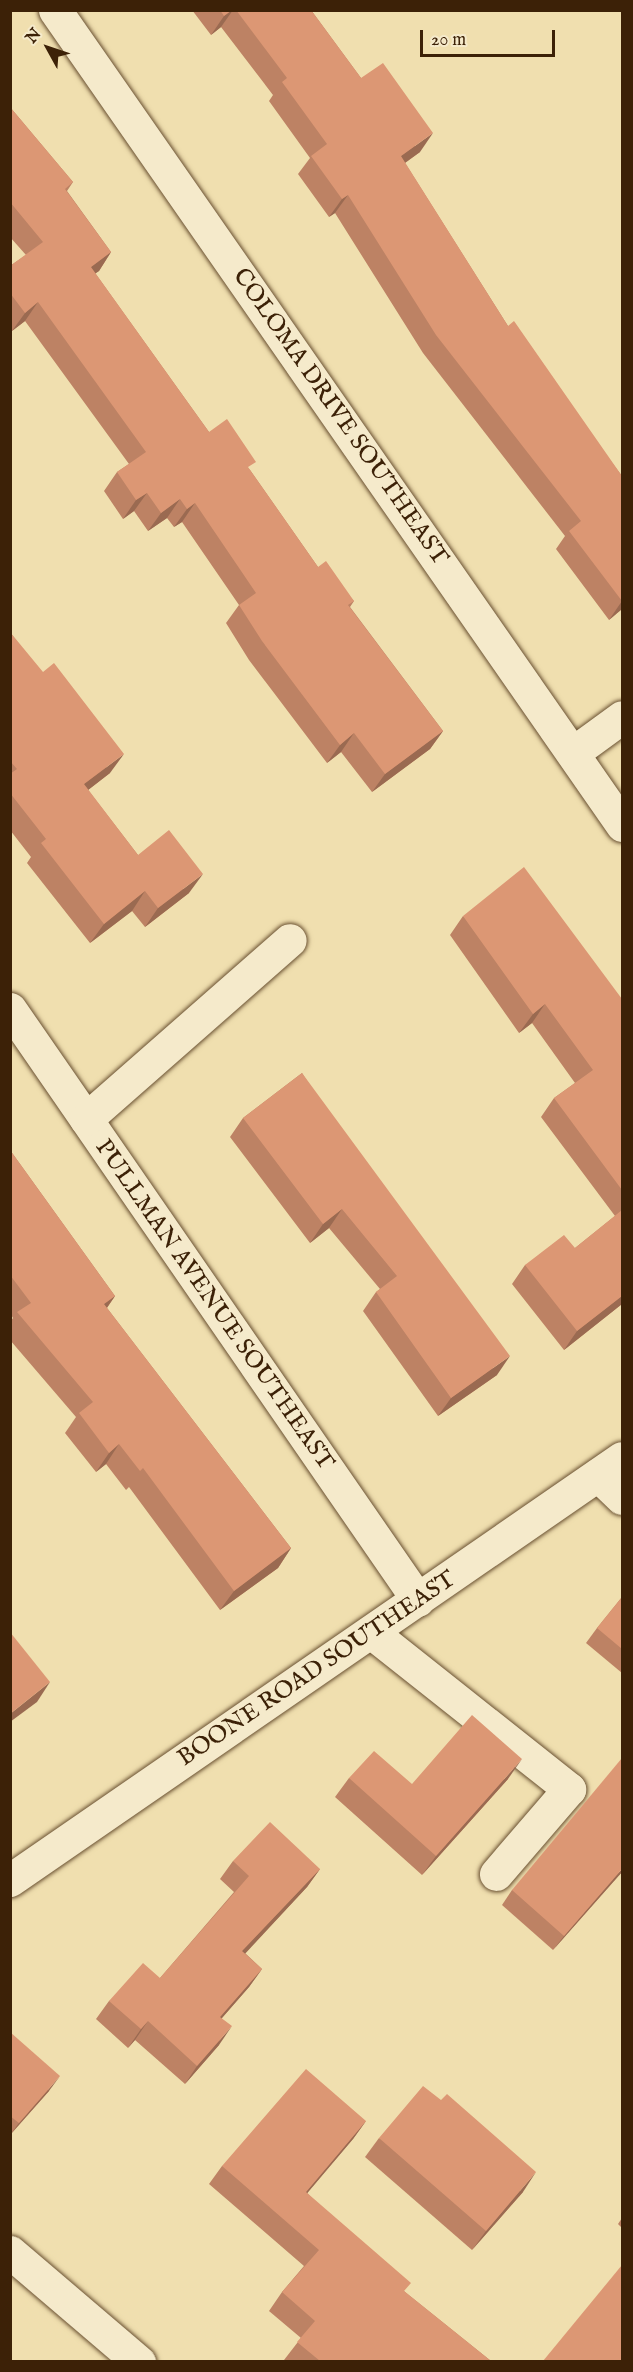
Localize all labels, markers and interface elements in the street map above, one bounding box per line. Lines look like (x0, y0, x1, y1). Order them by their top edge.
north arrow (18, 18, 78, 78)
scale bar (423, 18, 558, 56)
text: N (22, 25, 46, 48)
text: 20 m (431, 29, 466, 52)
street label: COLOMA DRIVE SOUTHEAST (226, 263, 454, 571)
street label: PULLMAN AVENUE SOUTHEAST (88, 1134, 340, 1476)
street label: BOONE ROAD SOUTHEAST (173, 1565, 461, 1773)

